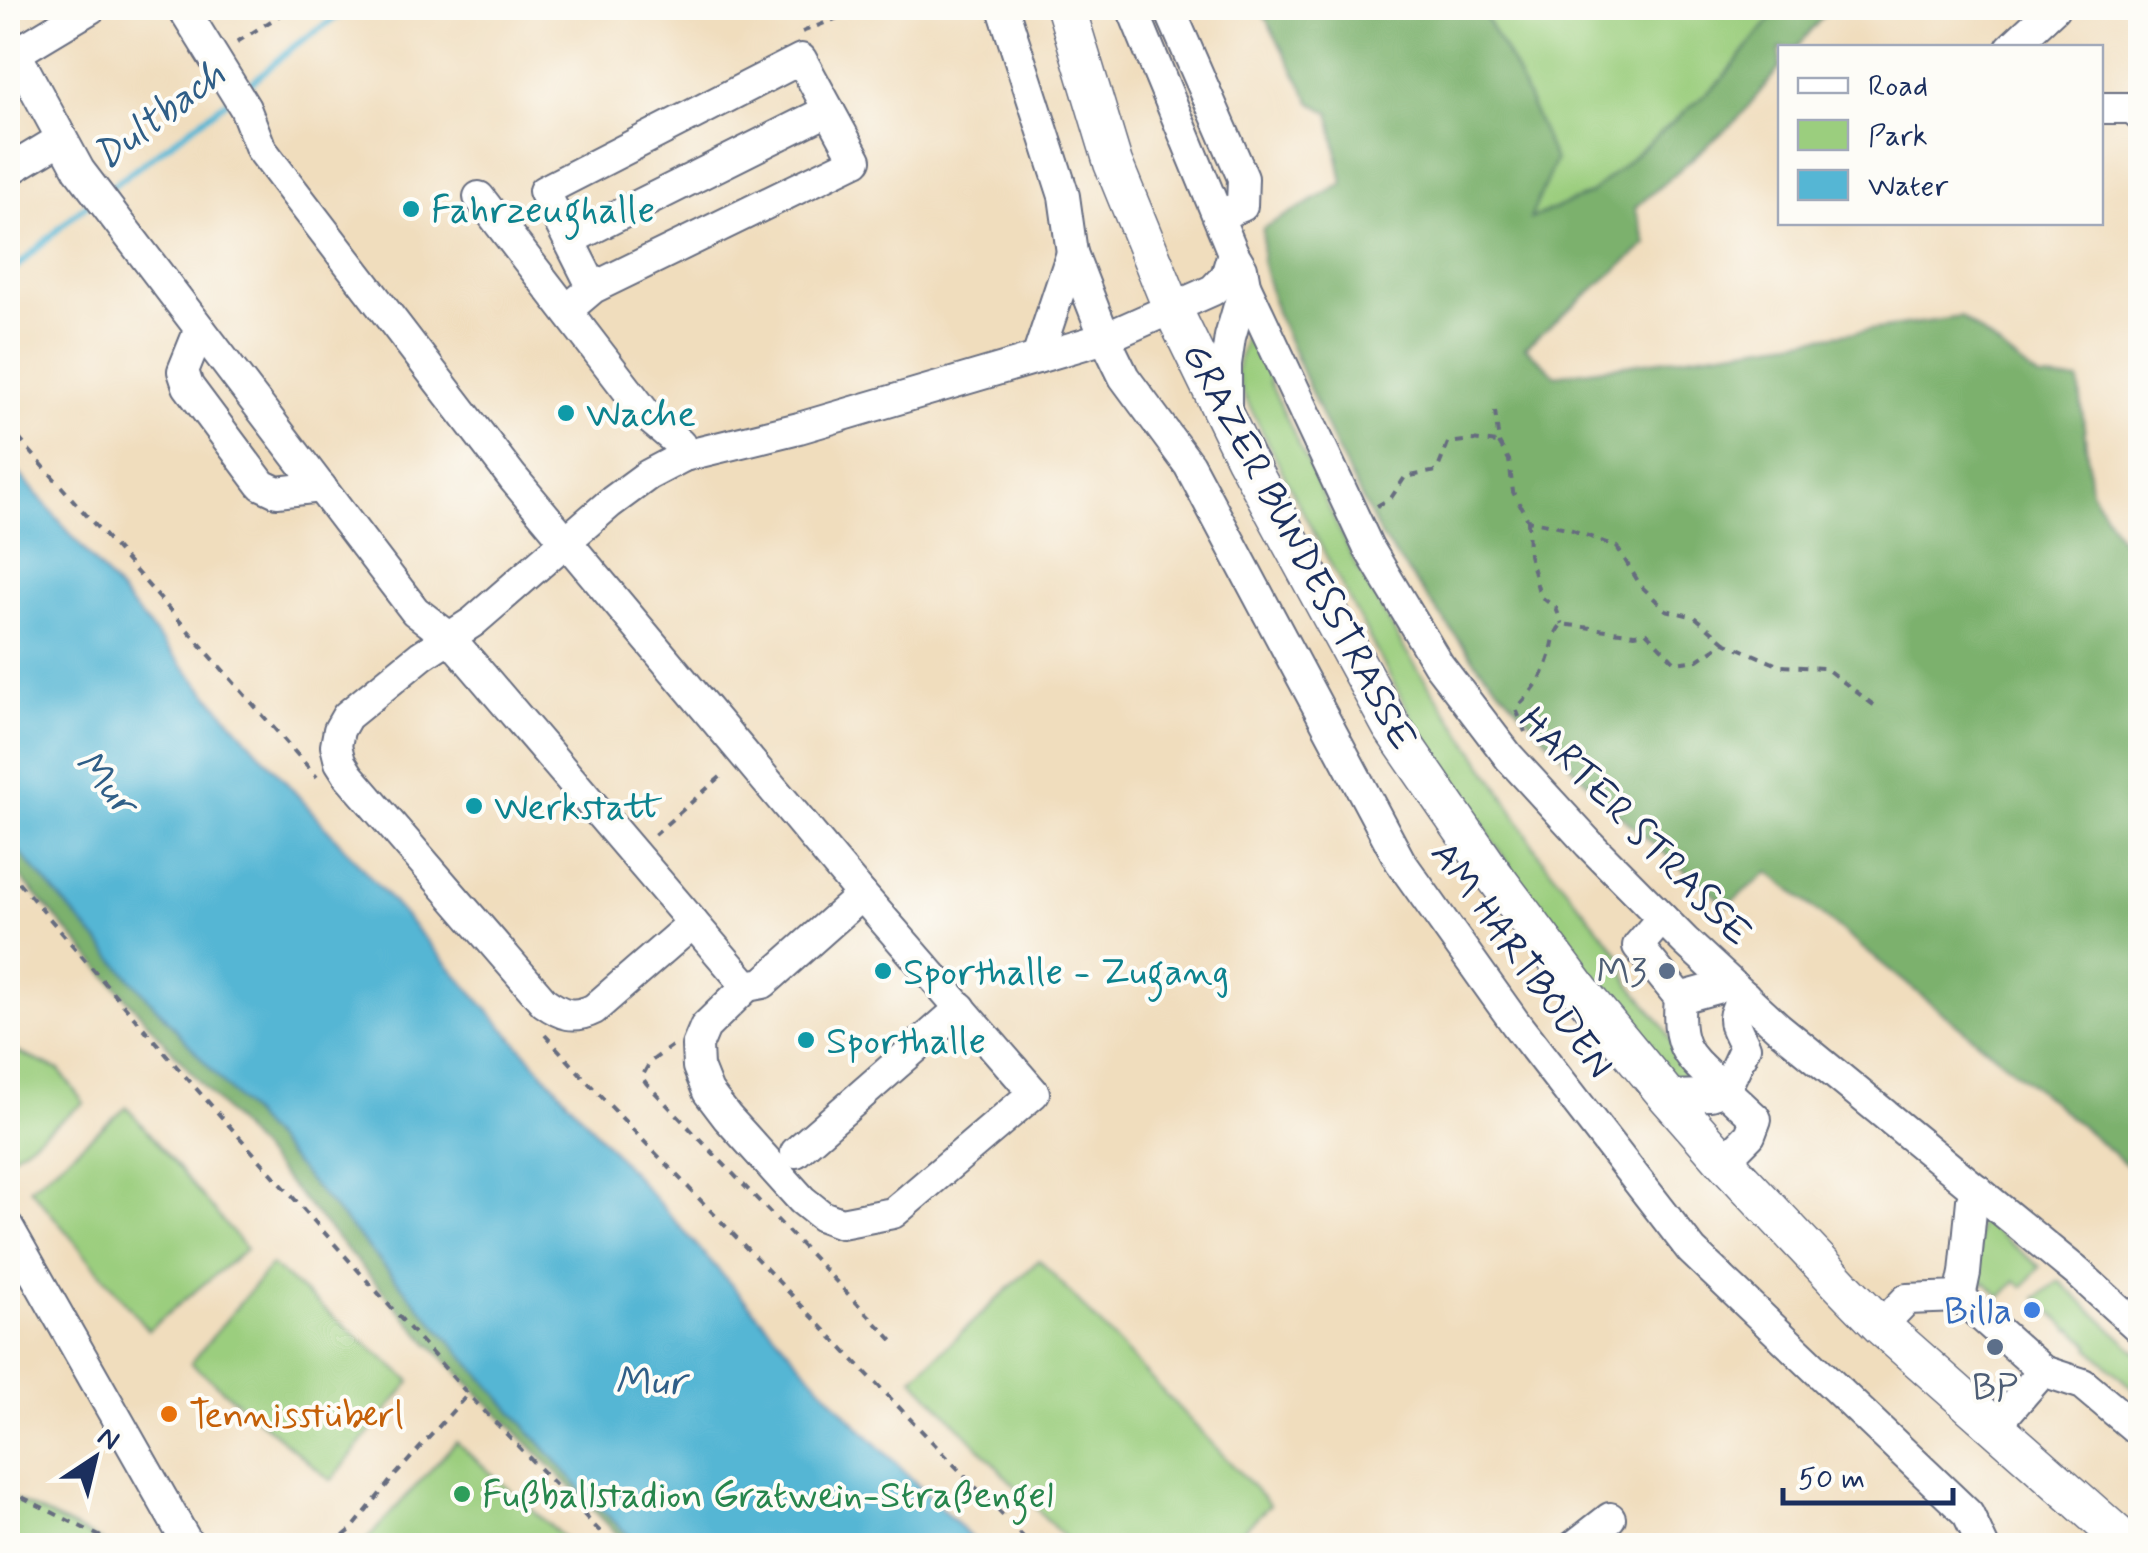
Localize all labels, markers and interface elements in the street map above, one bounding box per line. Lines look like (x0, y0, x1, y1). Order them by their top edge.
legend (1778, 45, 2103, 225)
water label: Dultbach (83, 50, 236, 183)
text: Road (1868, 67, 1928, 106)
text: Park (1868, 117, 1928, 156)
text: Water (1868, 167, 1949, 206)
place label: Fahrzeughalle (431, 187, 655, 240)
marker: Fahrzeughalle (400, 198, 422, 220)
street label: GRAZER BUNDESSTRASSE (1169, 335, 1426, 760)
place label: Wache (586, 391, 696, 440)
marker: Wache (555, 402, 577, 424)
street label: HARTER STRASSE (1507, 698, 1761, 958)
water label: Mur (62, 739, 151, 831)
place label: Werkstatt (494, 784, 663, 833)
marker: Werkstatt (463, 795, 485, 817)
street label: AM HARTBODEN (1418, 832, 1623, 1089)
place label: Sporthalle - Zugang (903, 949, 1229, 1002)
place label: M3 (1596, 949, 1647, 998)
marker: Sporthalle - Zugang (872, 960, 894, 982)
marker: M3 (1656, 960, 1678, 982)
place label: Sporthalle (826, 1018, 986, 1067)
marker: Sporthalle (795, 1029, 817, 1051)
place label: Billa (1944, 1288, 2012, 1337)
marker: Billa (2021, 1299, 2043, 1321)
marker: BP (1984, 1336, 2006, 1358)
water label: Mur (615, 1357, 691, 1409)
place label: BP (1972, 1364, 2018, 1413)
place label: Tennisstüberl (189, 1392, 404, 1441)
marker: Tennisstüberl (158, 1403, 180, 1425)
north arrow (45, 1408, 145, 1508)
text: N (90, 1419, 126, 1460)
scale bar (1783, 1443, 1953, 1505)
text: 50 m (1798, 1460, 1865, 1499)
place label: Fußballstadion Gratwein-Straßengel (482, 1472, 1053, 1525)
marker: Fußballstadion Gratwein-Straßengel (451, 1483, 473, 1505)

